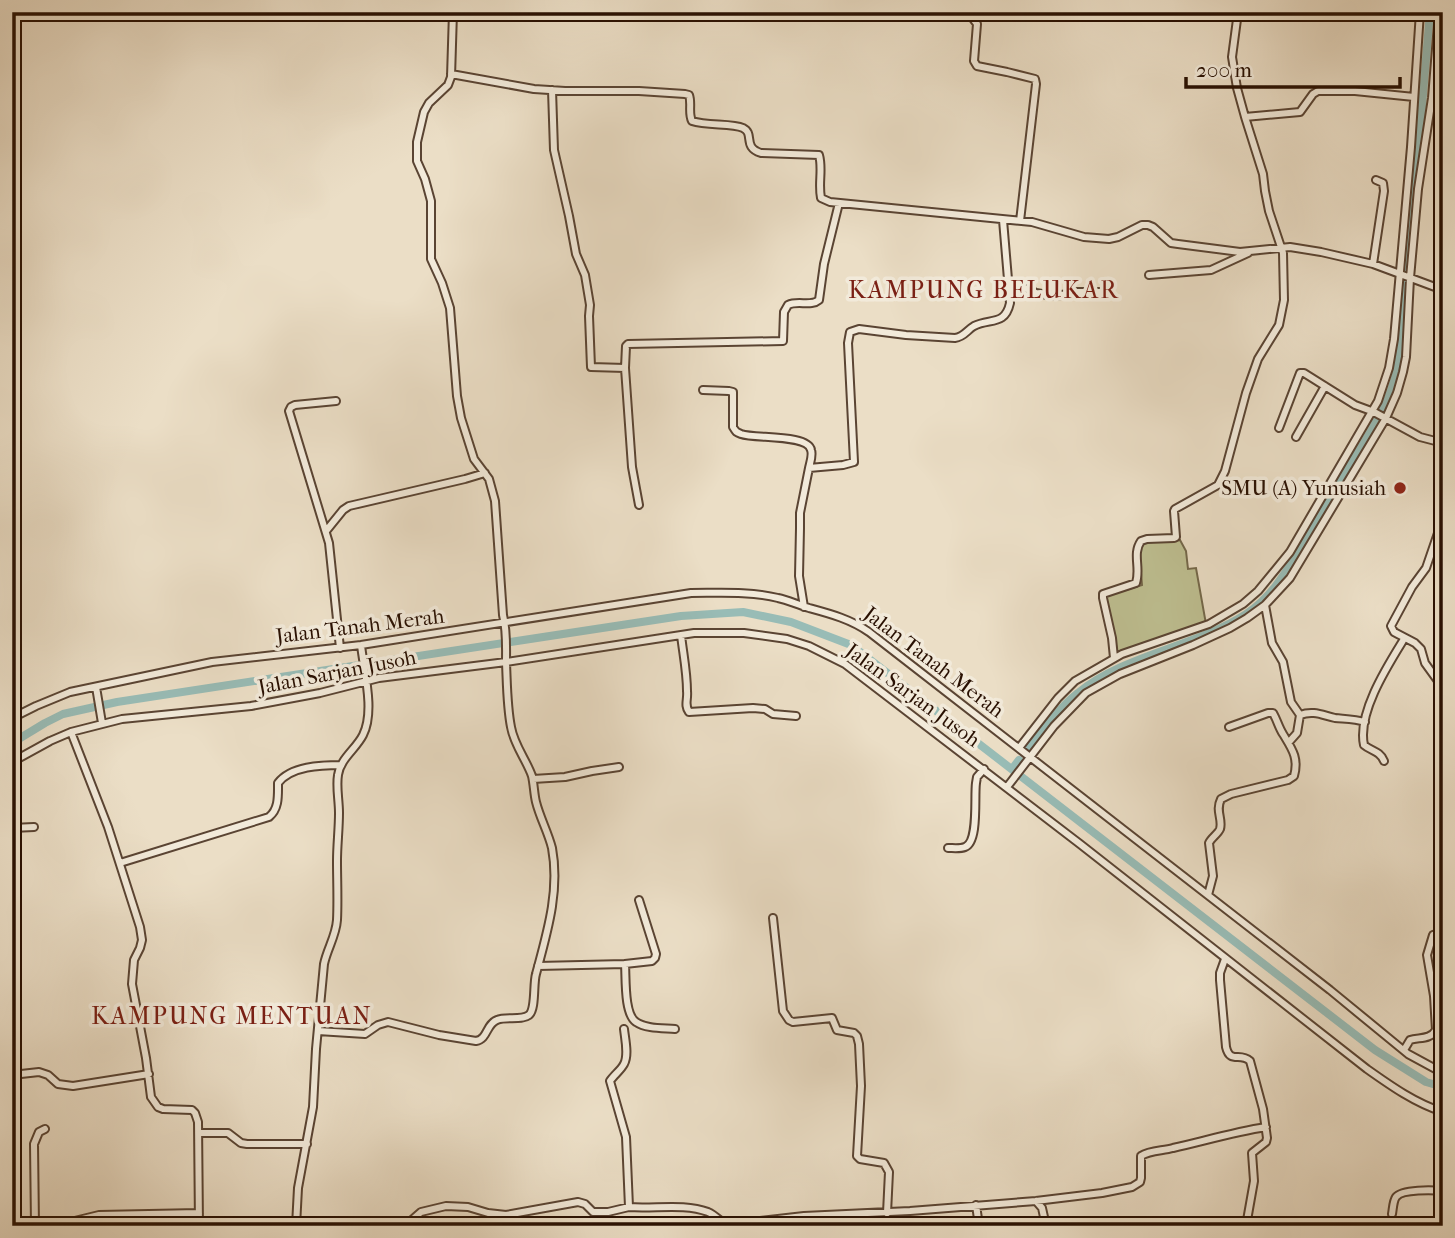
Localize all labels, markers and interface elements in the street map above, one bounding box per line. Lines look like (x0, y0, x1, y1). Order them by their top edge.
scale bar (1186, 46, 1399, 90)
text: 200 m (1196, 58, 1252, 82)
district label: KAMPUNG BELUKAR (848, 276, 1120, 304)
place label: SMU (A) Yunusiah (1221, 476, 1386, 500)
marker: SMU (A) Yunusiah (1392, 480, 1408, 496)
street label: Jalan Tanah Merah (858, 600, 1009, 723)
street label: Jalan Tanah Merah (272, 604, 446, 648)
street label: Jalan Sarjan Jusoh (839, 637, 985, 752)
street label: Jalan Sarjan Jusoh (254, 645, 418, 699)
district label: KAMPUNG MENTUAN (91, 1002, 373, 1030)

